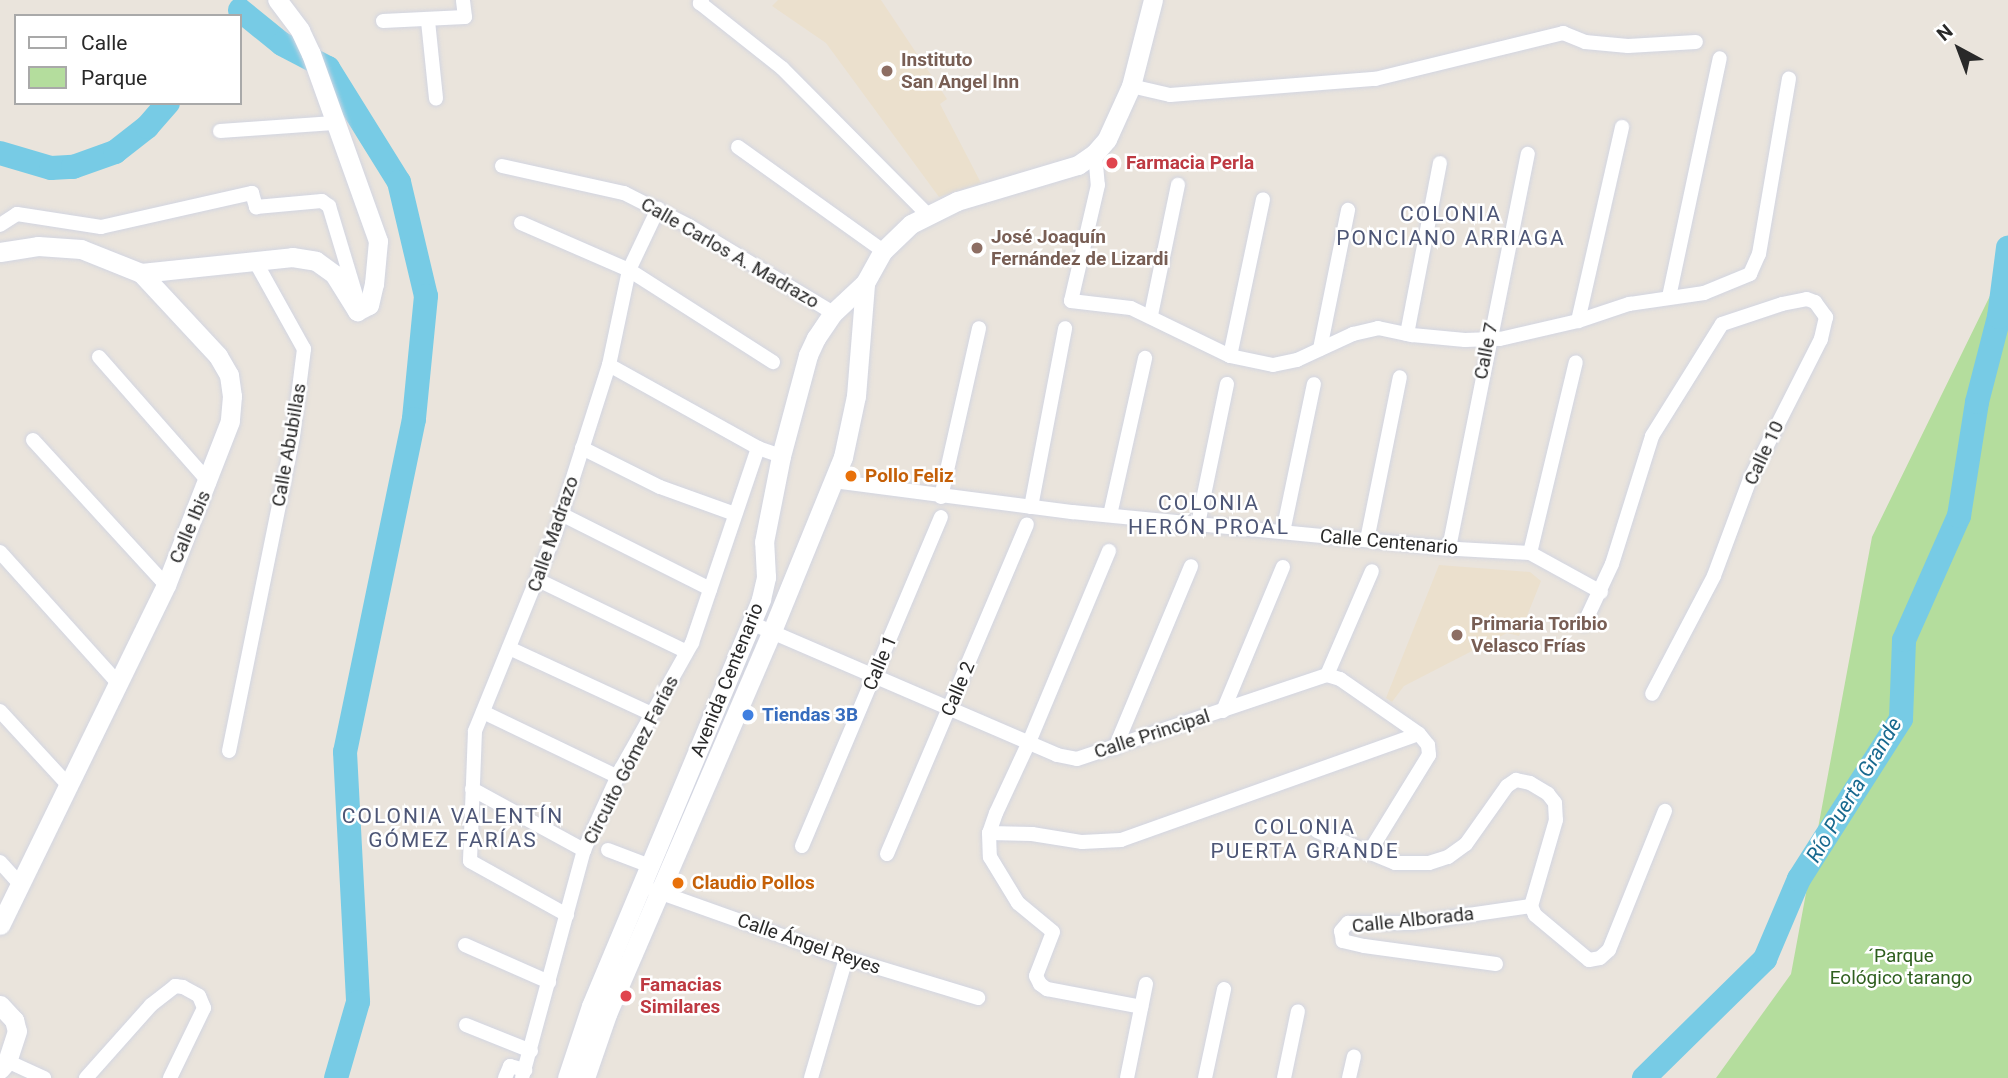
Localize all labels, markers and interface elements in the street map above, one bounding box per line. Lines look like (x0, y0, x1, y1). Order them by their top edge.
legend (14, 14, 242, 105)
north arrow (1924, 14, 1994, 84)
text: N (1932, 20, 1957, 46)
text: Calle (81, 31, 127, 55)
place label: Instituto San Angel Inn (901, 49, 1019, 93)
marker: Instituto San Angel Inn (879, 63, 895, 79)
text: Parque (81, 66, 147, 90)
place label: Farmacia Perla (1126, 152, 1254, 174)
marker: Farmacia Perla (1104, 155, 1120, 171)
street label: Calle Carlos A. Madrazo (637, 193, 823, 313)
district label: COLONIA PONCIANO ARRIAGA (1338, 201, 1564, 251)
place label: José Joaquín Fernández de Lizardi (991, 226, 1169, 270)
marker: José Joaquín Fernández de Lizardi (969, 240, 985, 256)
street label: Calle 7 (1469, 321, 1503, 381)
street label: Calle Abubillas (267, 382, 311, 508)
street label: Calle 10 (1739, 417, 1789, 489)
place label: Pollo Feliz (865, 465, 954, 487)
marker: Pollo Feliz (843, 468, 859, 484)
street label: Calle Madrazo (523, 473, 583, 595)
street label: Calle Ibis (164, 487, 216, 567)
district label: COLONIA HERÓN PROAL (1129, 490, 1289, 540)
street label: Calle Centenario (1319, 525, 1459, 559)
street label: Avenida Centenario (686, 600, 768, 760)
place label: Primaria Toribio Velasco Frías (1471, 613, 1608, 657)
marker: Primaria Toribio Velasco Frías (1449, 627, 1465, 643)
street label: Calle 1 (858, 632, 902, 694)
street label: Calle 2 (936, 658, 980, 720)
street label: Circuito Gómez Farías (579, 672, 683, 848)
place label: Tiendas 3B (762, 704, 858, 726)
street label: Calle Principal (1091, 705, 1213, 763)
marker: Tiendas 3B (740, 707, 756, 723)
water label: Río Puerta Grande (1801, 713, 1907, 867)
district label: COLONIA VALENTÍN GÓMEZ FARÍAS (344, 803, 562, 853)
district label: COLONIA PUERTA GRANDE (1212, 814, 1398, 864)
place label: Claudio Pollos (692, 872, 815, 894)
marker: Claudio Pollos (670, 875, 686, 891)
street label: Calle Alborada (1351, 902, 1475, 938)
street label: Calle Ángel Reyes (734, 909, 884, 979)
park label: ´Parque Eológico tarango (1830, 945, 1972, 989)
place label: Famacias Similares (640, 974, 722, 1018)
marker: Famacias Similares (618, 988, 634, 1004)

